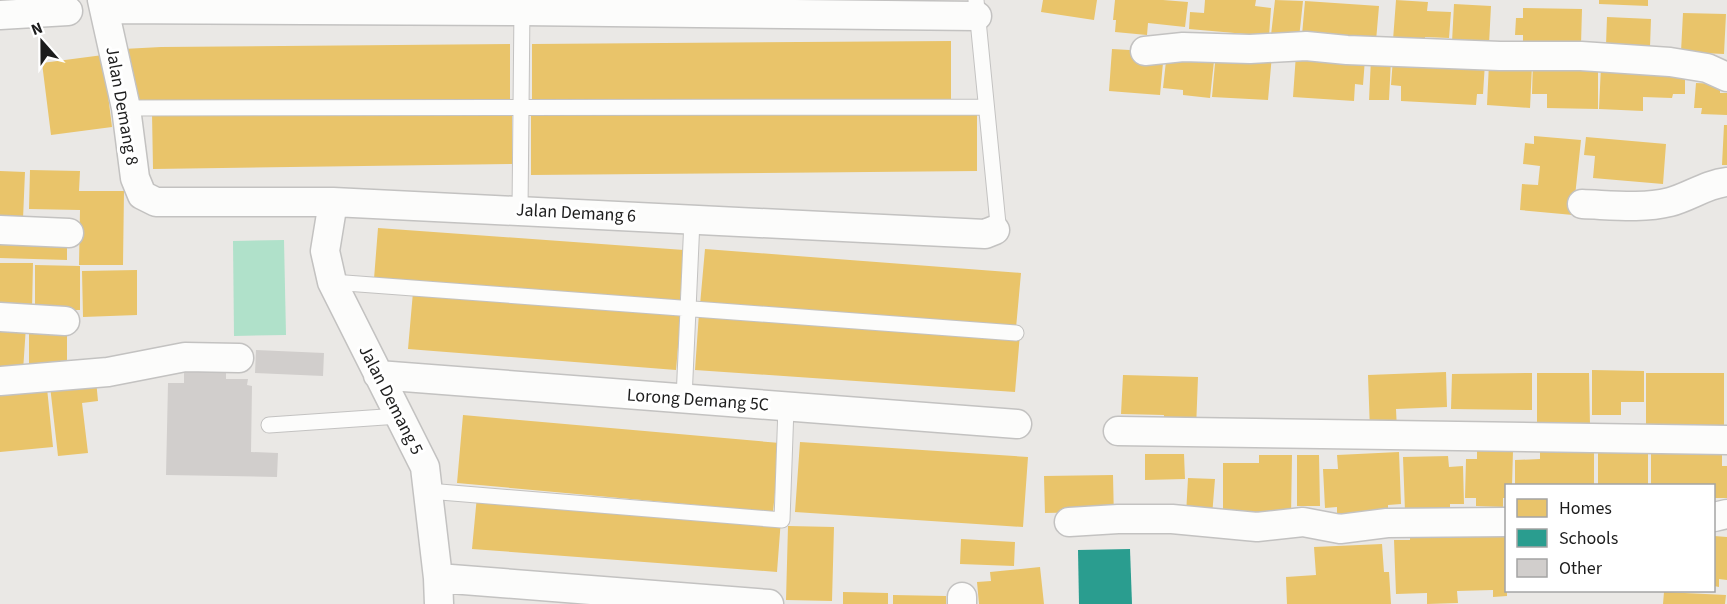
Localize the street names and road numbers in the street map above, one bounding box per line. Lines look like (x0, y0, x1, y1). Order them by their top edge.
street label: Jalan Demang 8 (99, 45, 145, 167)
street label: Jalan Demang 6 (515, 197, 637, 229)
street label: Jalan Demang 5 (353, 341, 429, 459)
street label: Lorong Demang 5C (626, 383, 770, 417)

